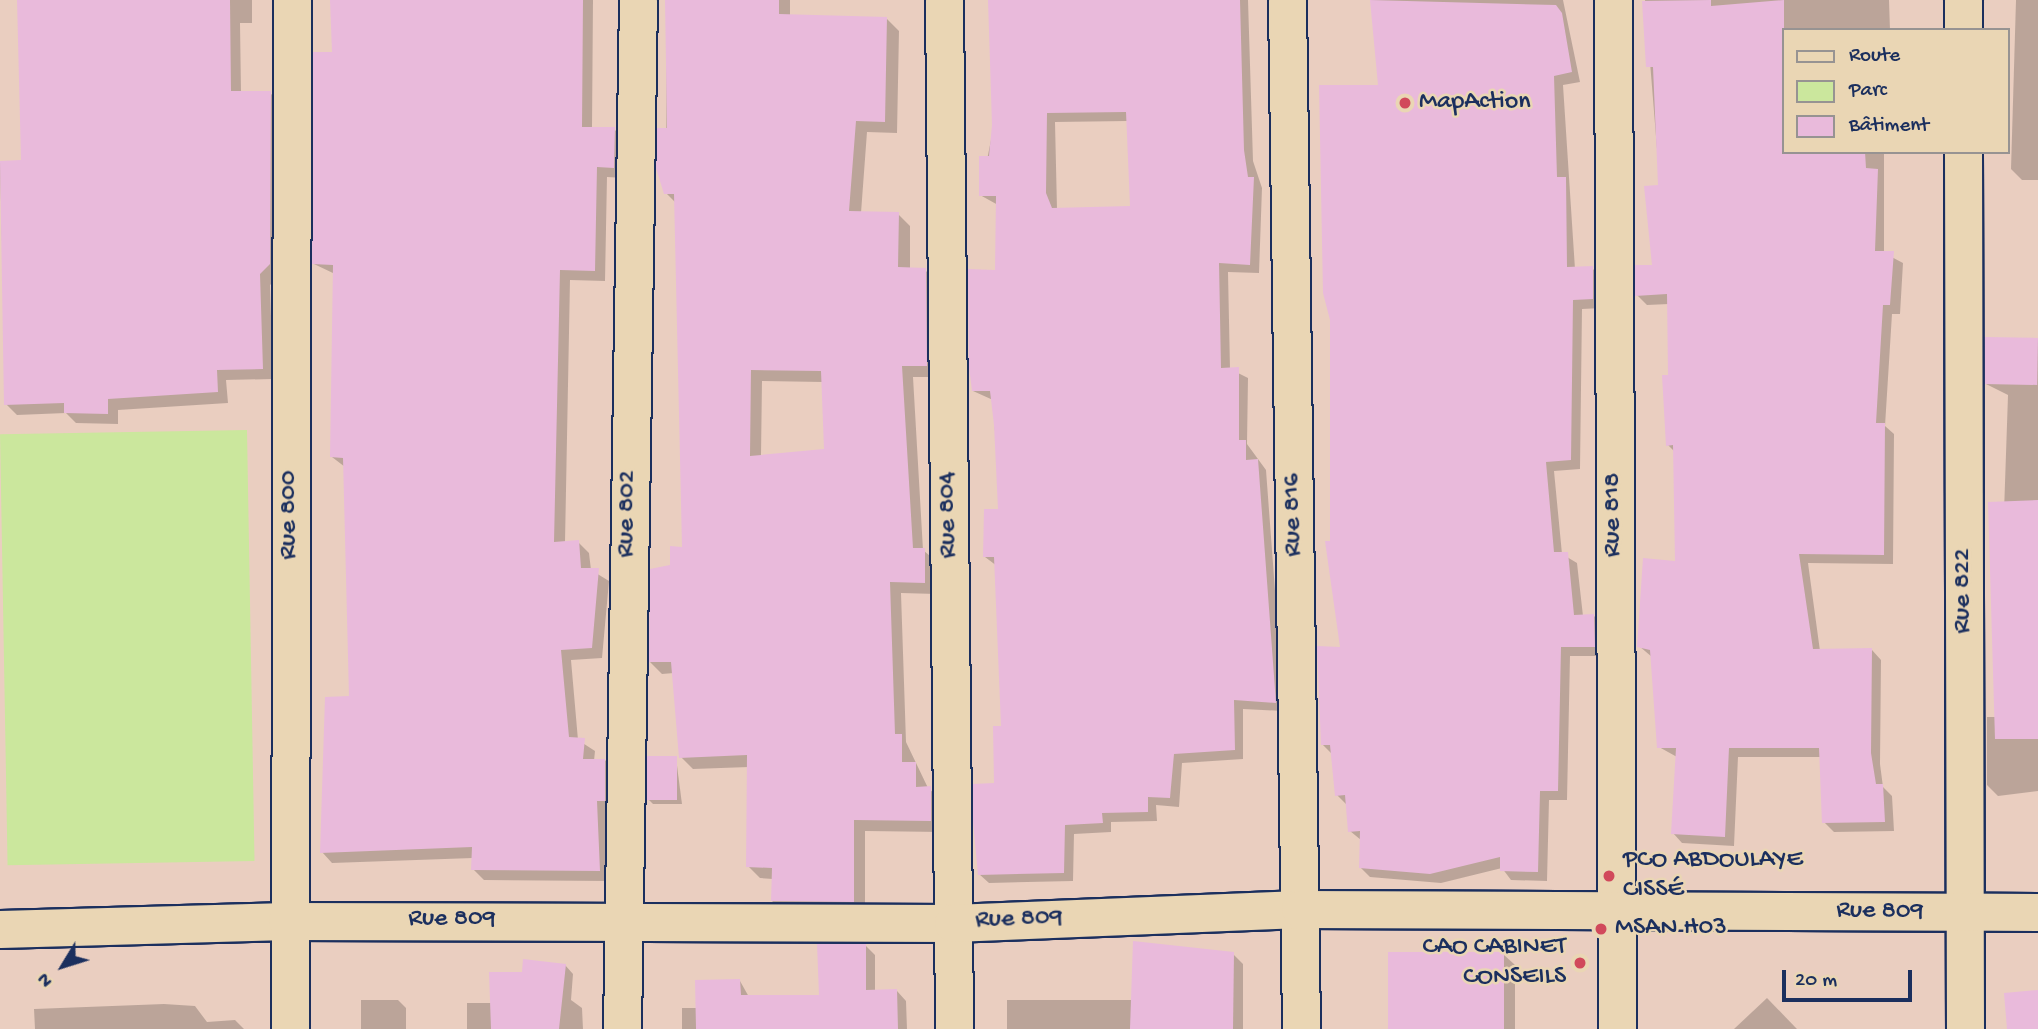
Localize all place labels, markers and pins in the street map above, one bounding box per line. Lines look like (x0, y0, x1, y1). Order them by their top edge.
place label: MapAction (1419, 87, 1531, 119)
marker: MapAction (1397, 95, 1413, 111)
place label: PCO ABDOULAYE CISSÉ (1623, 845, 1803, 906)
marker: PCO ABDOULAYE CISSÉ (1601, 868, 1617, 884)
place label: MSAN H03 (1615, 913, 1727, 945)
marker: MSAN H03 (1593, 921, 1609, 937)
place label: CAO CABINET CONSEILS (1423, 932, 1566, 993)
marker: CAO CABINET CONSEILS (1572, 955, 1588, 971)

